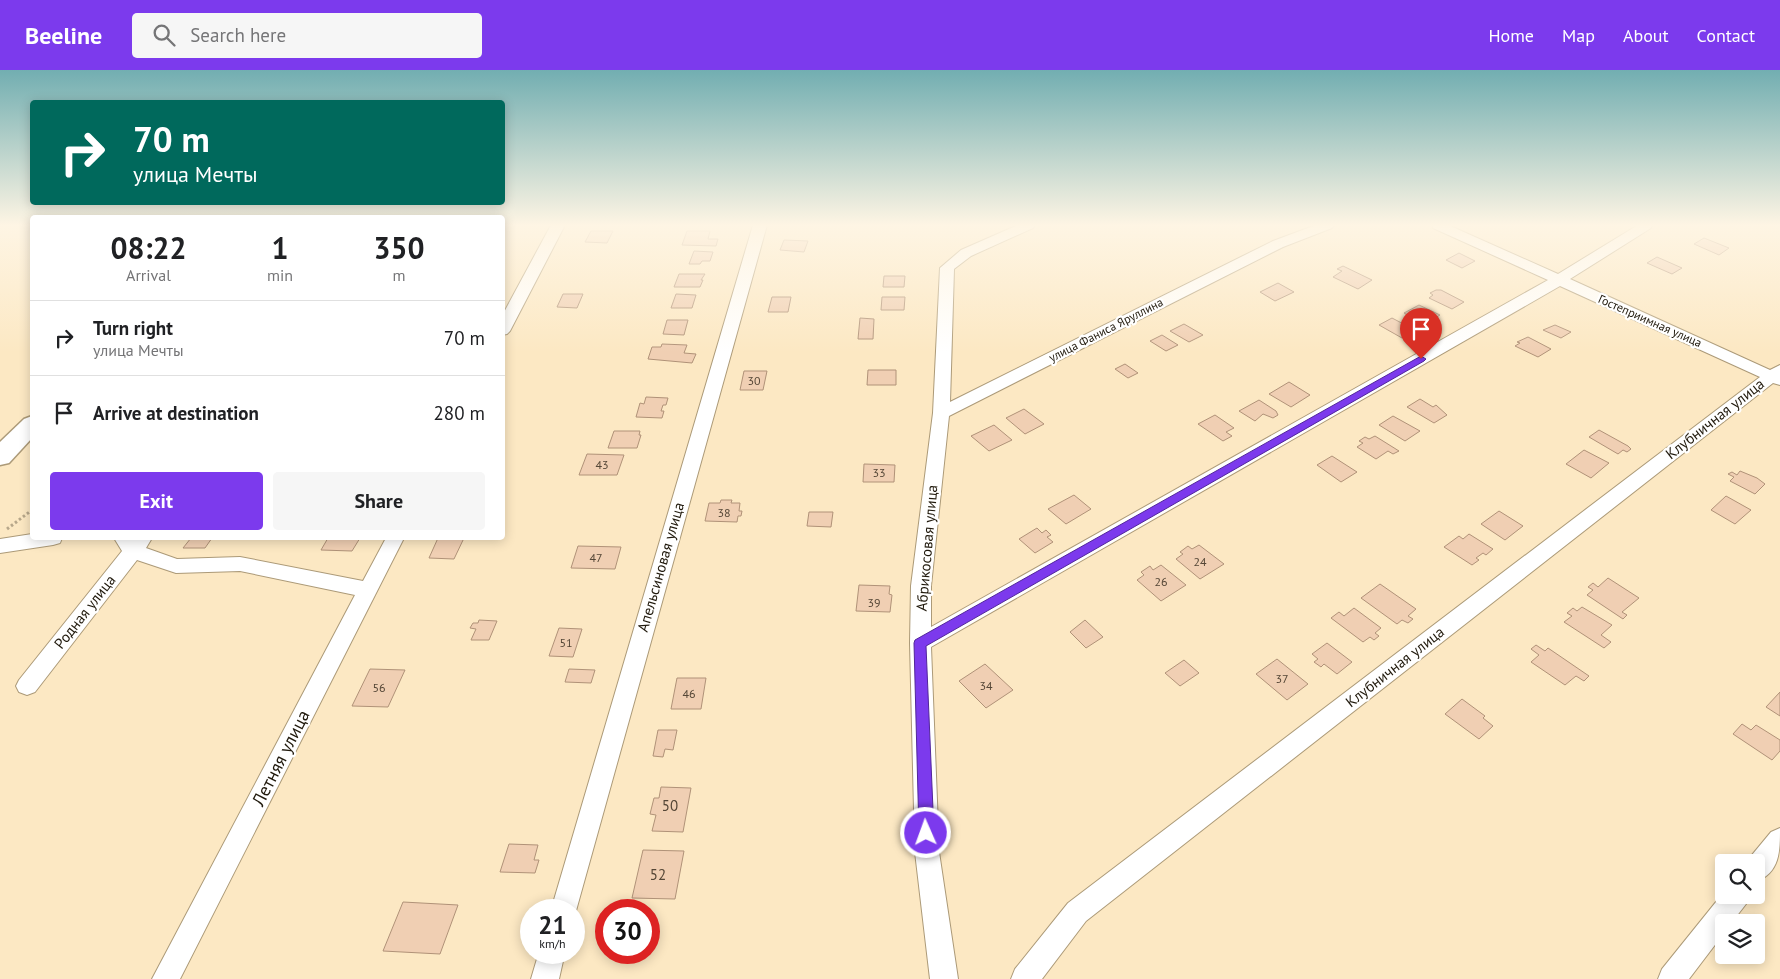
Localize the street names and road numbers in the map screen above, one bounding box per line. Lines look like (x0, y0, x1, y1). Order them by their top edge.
street label: Гостеприимная улица (1596, 291, 1704, 350)
street label: улица Фаниса Яруллина (1046, 294, 1165, 365)
street label: Клубничная улица (1661, 374, 1768, 463)
street label: Абрикосовая улица (912, 484, 941, 612)
street label: Апельсиновая улица (633, 500, 688, 634)
street label: Родная улица (50, 571, 119, 653)
street label: Клубничная улица (1341, 622, 1448, 711)
street label: Летняя улица (246, 706, 315, 811)

